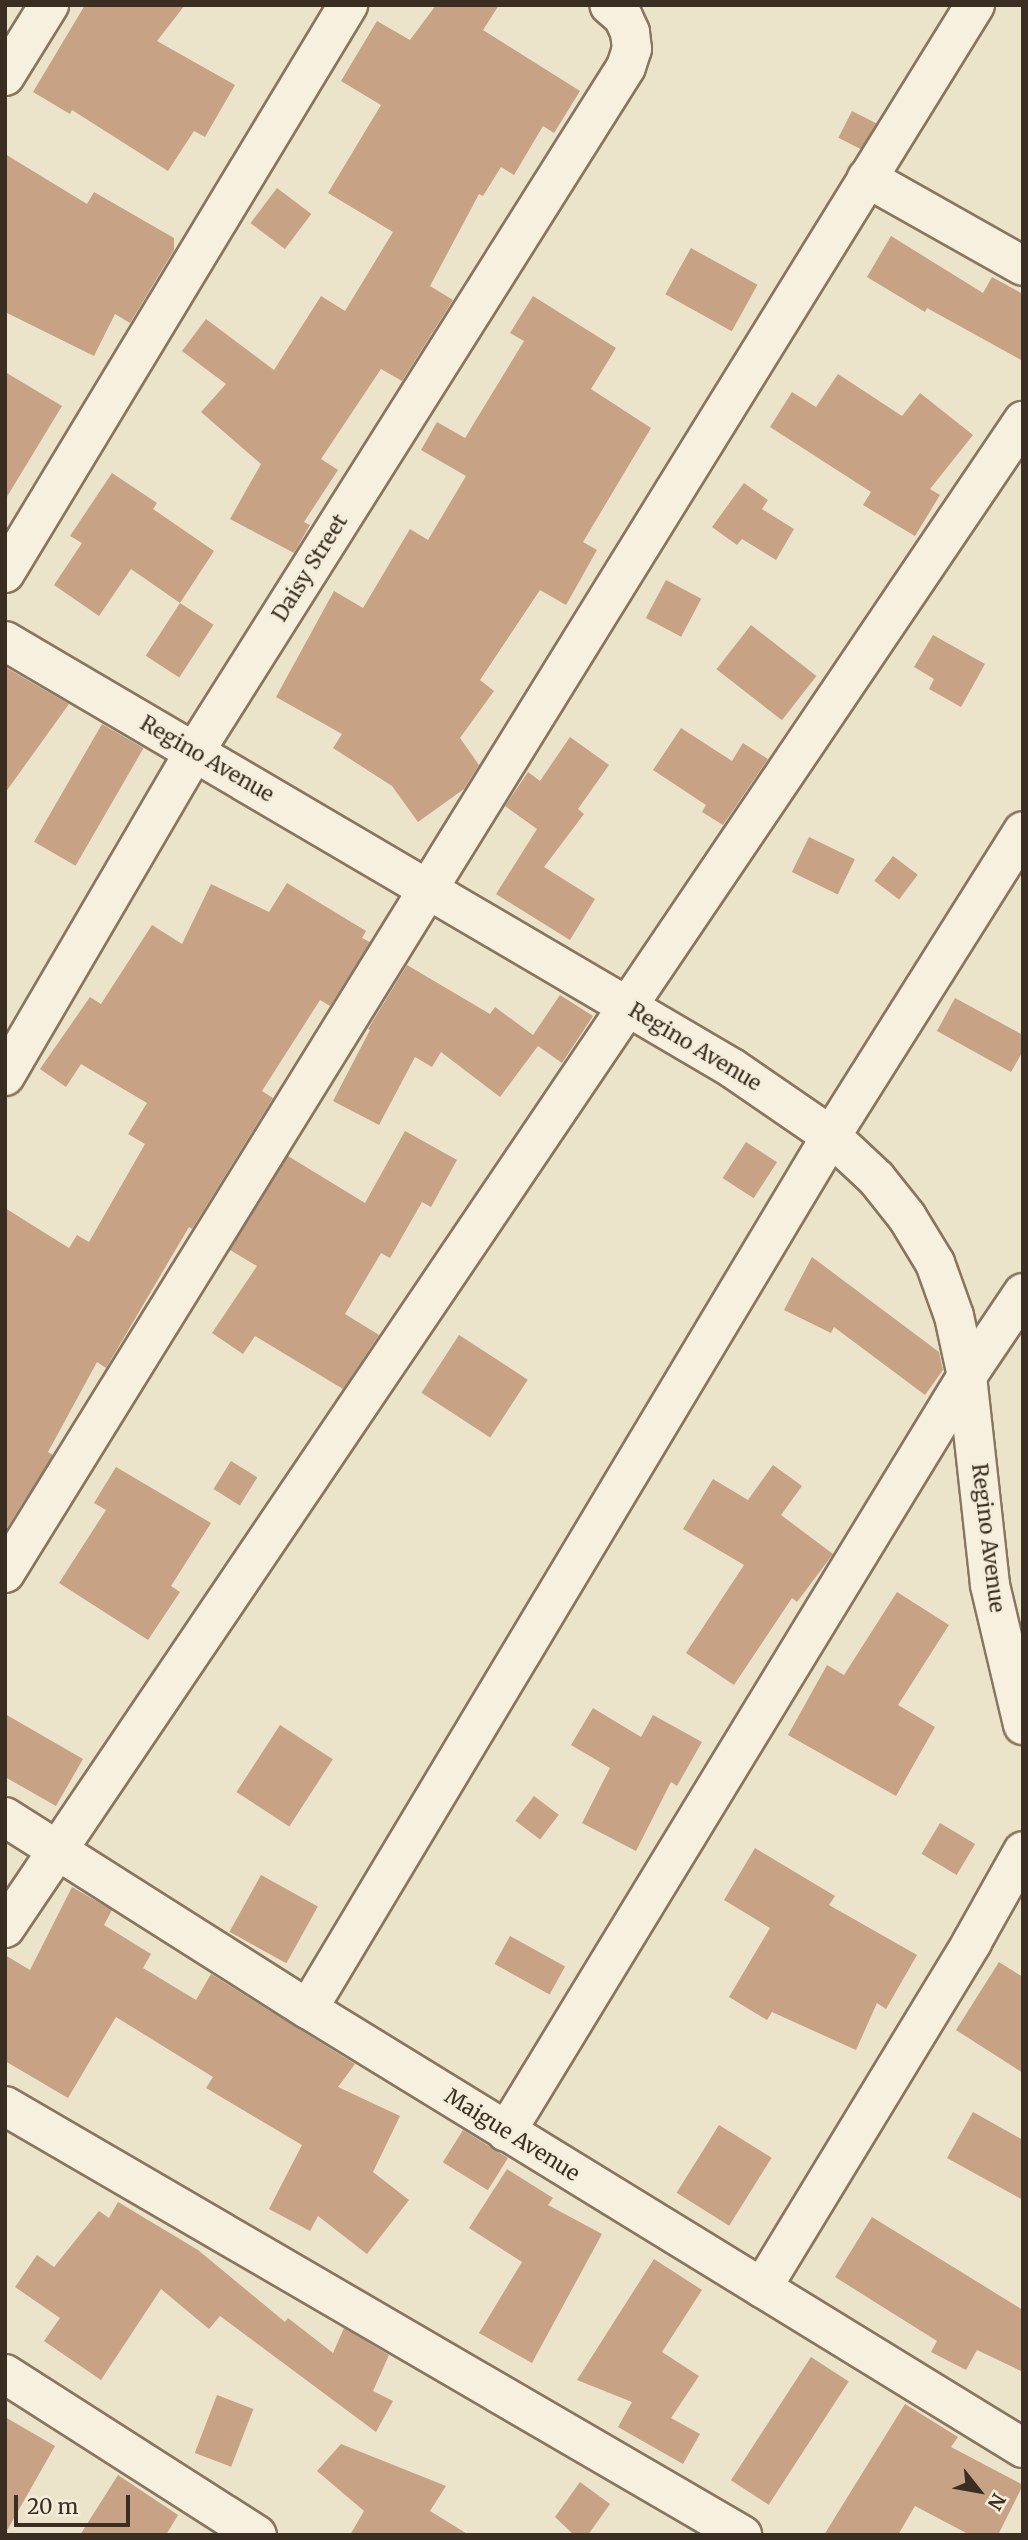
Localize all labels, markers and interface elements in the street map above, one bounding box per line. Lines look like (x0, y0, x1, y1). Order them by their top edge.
street label: Daisy Street (267, 510, 353, 626)
street label: Regino Avenue (136, 711, 278, 807)
street label: Regino Avenue (624, 998, 766, 1096)
street label: Regino Avenue (966, 1462, 1010, 1614)
street label: Maigue Avenue (440, 2083, 584, 2187)
north arrow (944, 2456, 1014, 2526)
scale bar (18, 2480, 133, 2524)
text: N (983, 2489, 1011, 2514)
text: 20 m (27, 2493, 78, 2520)

